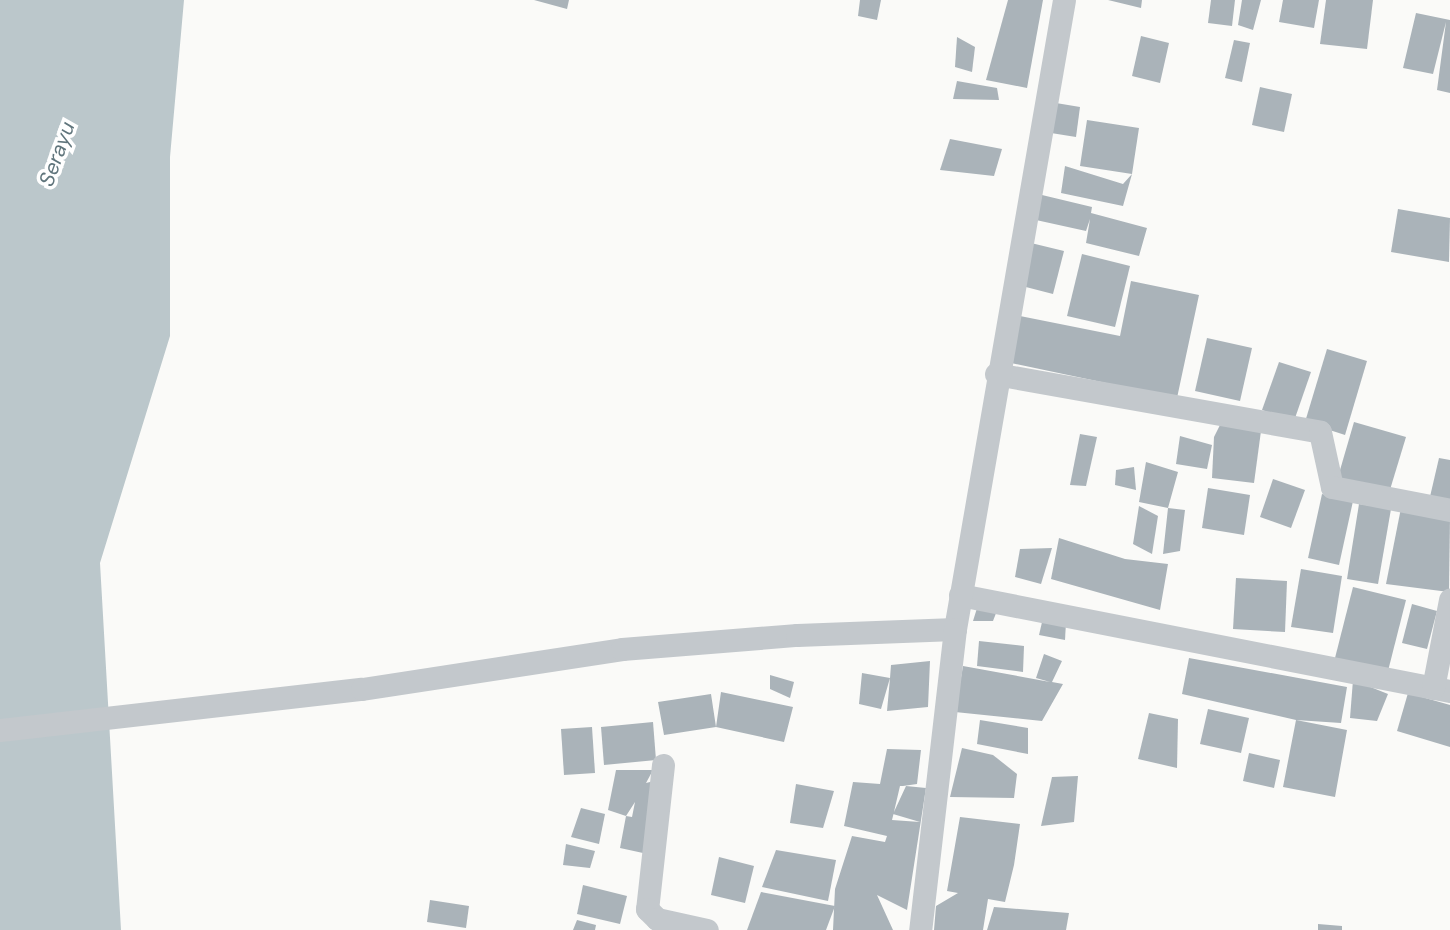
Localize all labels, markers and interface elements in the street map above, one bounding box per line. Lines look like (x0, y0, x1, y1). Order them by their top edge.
water label: Serayu (34, 118, 80, 190)

